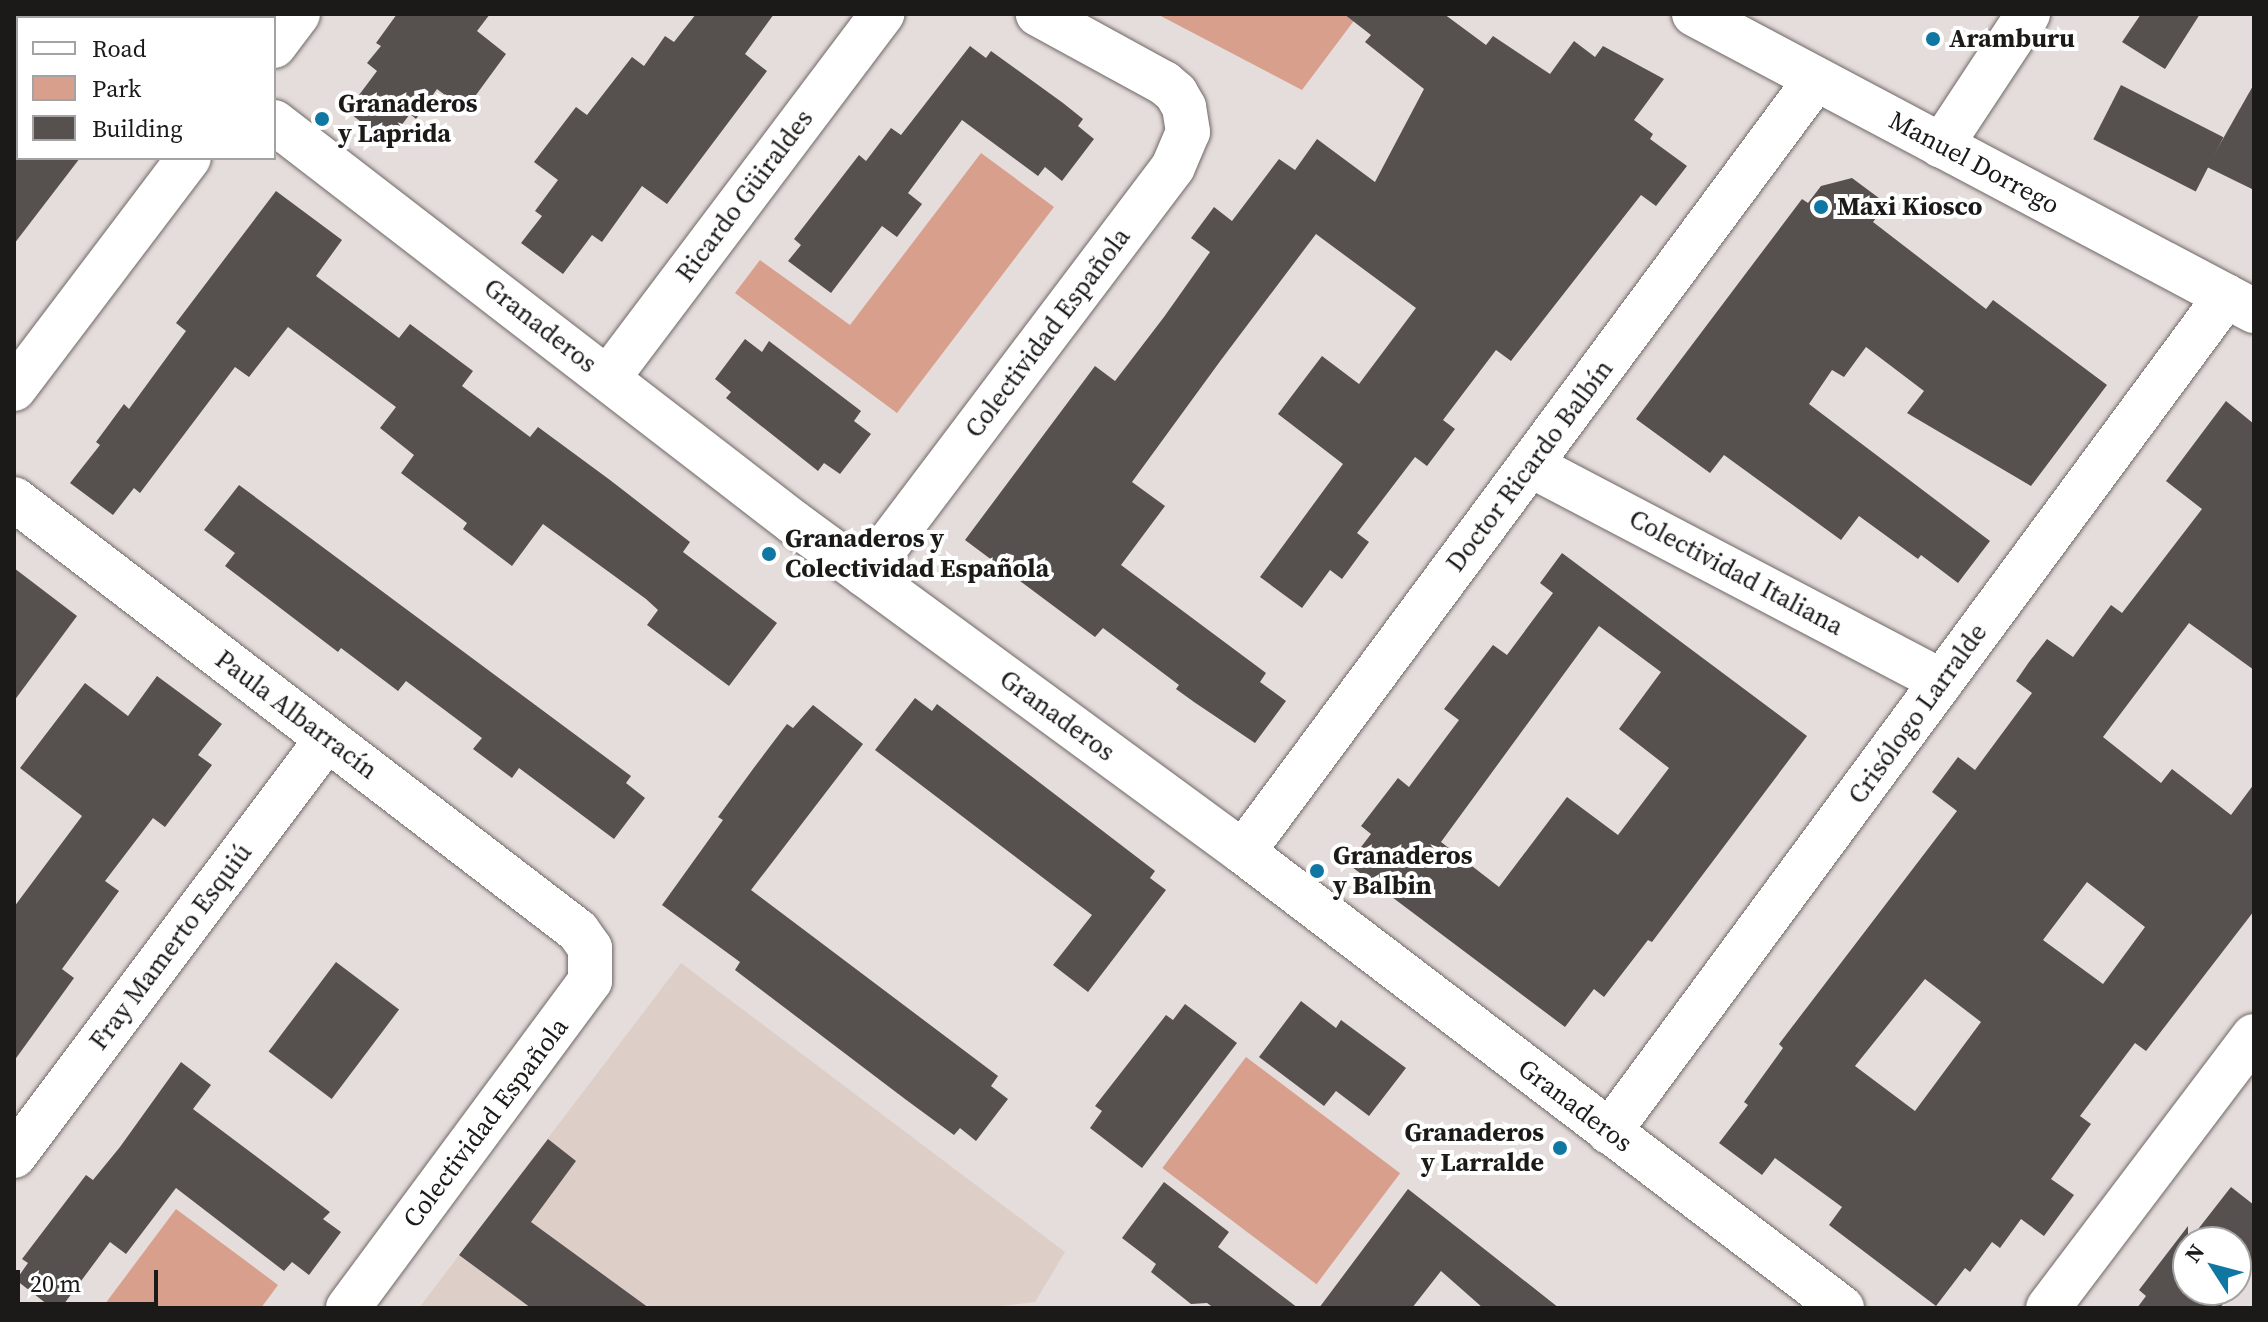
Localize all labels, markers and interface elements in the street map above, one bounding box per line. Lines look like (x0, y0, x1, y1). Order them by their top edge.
legend (16, 16, 276, 160)
place label: Aramburu (1949, 23, 2075, 55)
marker: Aramburu (1924, 30, 1942, 48)
text: Road (92, 32, 146, 65)
text: Park (92, 72, 141, 105)
place label: Granaderos y Laprida (338, 88, 478, 150)
street label: Ricardo Güiraldes (670, 104, 820, 288)
street label: Manuel Dorrego (1883, 105, 2065, 221)
marker: Granaderos y Laprida (313, 110, 331, 128)
text: Building (92, 112, 183, 145)
place label: Maxi Kiosco (1837, 191, 1982, 223)
marker: Maxi Kiosco (1812, 198, 1830, 216)
street label: Colectividad Española (959, 222, 1137, 444)
street label: Granaderos (477, 272, 603, 380)
street label: Doctor Ricardo Balbín (1440, 354, 1620, 578)
street label: Colectividad Italiana (1624, 503, 1848, 643)
place label: Granaderos y Colectividad Española (785, 523, 1049, 584)
marker: Granaderos y Colectividad Española (760, 545, 778, 563)
street label: Crisólogo Larralde (1842, 618, 1994, 810)
street label: Paula Albarracín (209, 644, 383, 786)
street label: Granaderos (993, 664, 1121, 768)
street label: Fray Mamerto Esquiú (83, 838, 259, 1056)
place label: Granaderos y Balbin (1333, 840, 1473, 902)
marker: Granaderos y Balbin (1308, 862, 1326, 880)
street label: Colectividad Española (397, 1012, 575, 1234)
street label: Granaderos (1512, 1053, 1638, 1159)
place label: Granaderos y Larralde (1404, 1117, 1544, 1178)
marker: Granaderos y Larralde (1551, 1139, 1569, 1157)
north arrow (2172, 1226, 2252, 1306)
text: N (2177, 1238, 2211, 1268)
scale bar (20, 1254, 162, 1304)
text: 20 m (30, 1267, 81, 1300)

